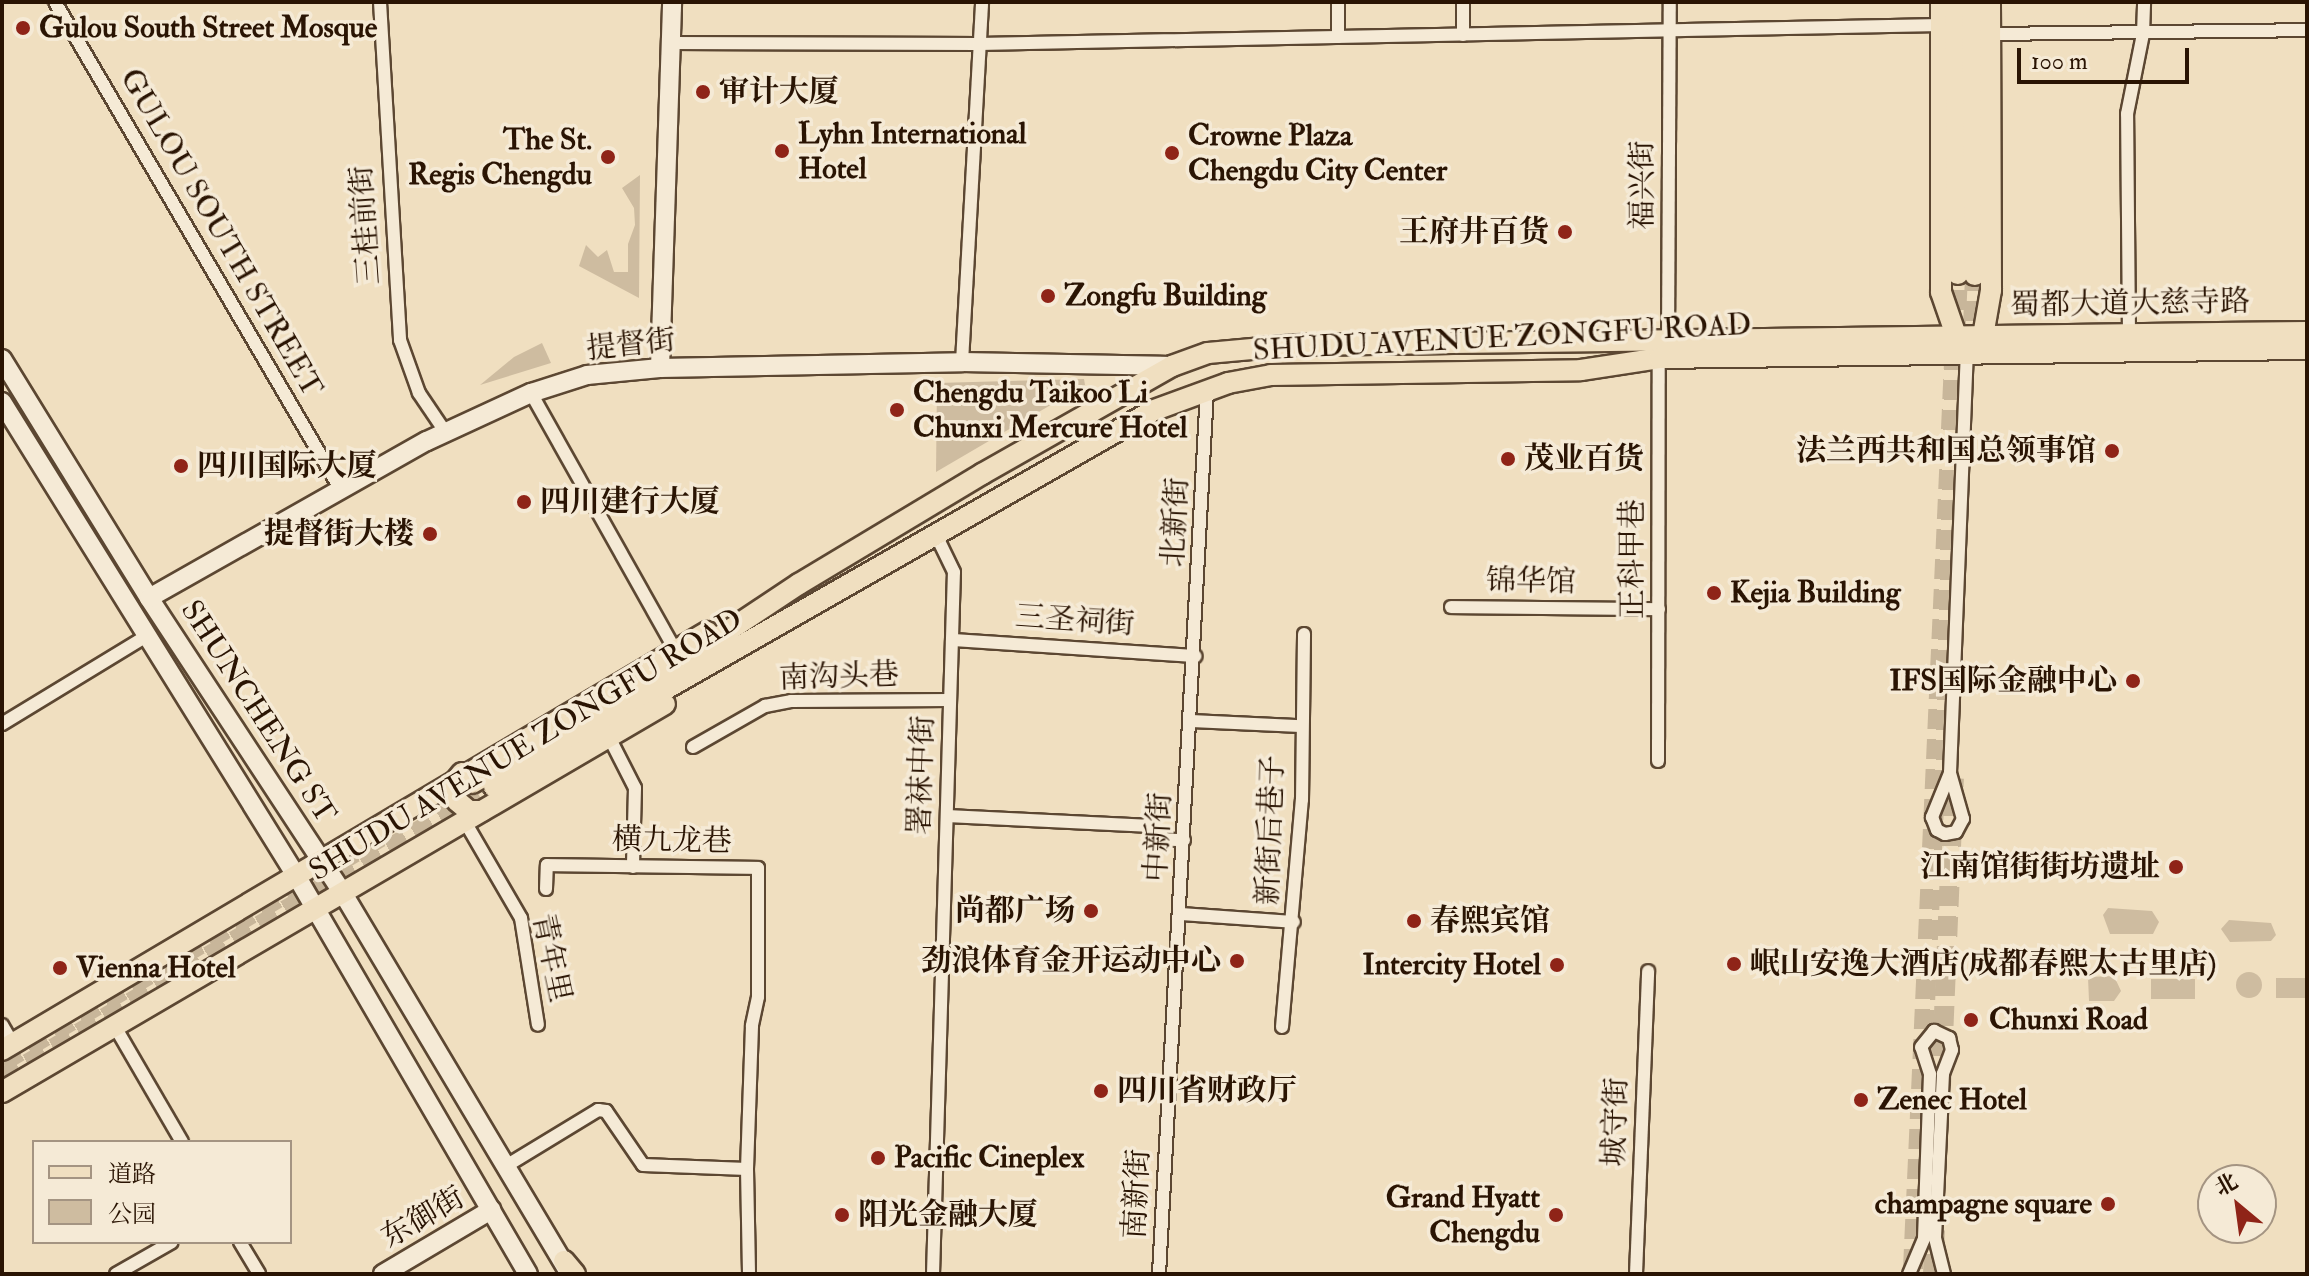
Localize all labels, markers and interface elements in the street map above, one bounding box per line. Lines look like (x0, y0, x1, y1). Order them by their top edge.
place label: Gulou South Street Mosque (39, 10, 377, 46)
marker: Gulou South Street Mosque (14, 19, 32, 37)
scale bar (2021, 32, 2193, 82)
text: 100 m (2031, 46, 2088, 77)
street label: GULOU SOUTH STREET (112, 63, 330, 403)
place label: 审计大厦 (719, 74, 839, 110)
marker: 审计大厦 (694, 83, 712, 101)
place label: Lyhn International Hotel (798, 116, 1026, 186)
place label: Crowne Plaza Chengdu City Center (1188, 118, 1447, 188)
place label: The St. Regis Chengdu (408, 122, 592, 192)
street label: 福兴街 (1625, 140, 1661, 230)
marker: Lyhn International Hotel (773, 142, 791, 160)
marker: Crowne Plaza Chengdu City Center (1163, 144, 1181, 162)
marker: The St. Regis Chengdu (599, 148, 617, 166)
street label: 三桂前街 (344, 164, 388, 286)
place label: 王府井百货 (1399, 214, 1549, 250)
marker: 王府井百货 (1556, 223, 1574, 241)
place label: Zongfu Building (1064, 278, 1267, 314)
street label: 蜀都大道大慈寺路 (2010, 284, 2250, 324)
marker: Zongfu Building (1039, 287, 1057, 305)
street label: SHUDU AVENUE ZONGFU ROAD (1252, 307, 1752, 369)
street label: 提督街 (584, 322, 678, 368)
place label: Chengdu Taikoo Li Chunxi Mercure Hotel (913, 375, 1187, 446)
marker: Chengdu Taikoo Li Chunxi Mercure Hotel (888, 401, 906, 419)
place label: 法兰西共和国总领事馆 (1796, 433, 2096, 469)
place label: 茂业百货 (1524, 441, 1644, 477)
marker: 法兰西共和国总领事馆 (2103, 442, 2121, 460)
place label: 四川国际大厦 (197, 448, 377, 484)
marker: 茂业百货 (1499, 450, 1517, 468)
marker: 四川国际大厦 (172, 457, 190, 475)
street label: 北新街 (1156, 476, 1196, 568)
place label: 四川建行大厦 (540, 484, 720, 520)
marker: 四川建行大厦 (515, 493, 533, 511)
street label: 正科甲巷 (1615, 499, 1651, 619)
place label: 提督街大楼 (264, 516, 414, 552)
marker: 提督街大楼 (421, 525, 439, 543)
street label: 锦华馆 (1486, 563, 1576, 601)
place label: Kejia Building (1730, 575, 1900, 611)
marker: Kejia Building (1705, 584, 1723, 602)
street label: SHUNCHENG ST (173, 594, 343, 830)
street label: 三圣祠街 (1014, 599, 1136, 643)
street label: SHUDU AVENUE ZONGFU ROAD (303, 601, 749, 889)
street label: 南沟头巷 (778, 657, 900, 697)
place label: IFS国际金融中心 (1889, 663, 2117, 699)
marker: IFS国际金融中心 (2124, 672, 2142, 690)
street label: 署袜中街 (902, 714, 942, 836)
street label: 新街后巷子 (1250, 754, 1292, 906)
street label: 中新街 (1139, 791, 1179, 883)
street label: 横九龙巷 (612, 822, 732, 860)
place label: 江南馆街街坊遗址 (1920, 849, 2160, 885)
marker: 江南馆街街坊遗址 (2167, 858, 2185, 876)
place label: 尚都广场 (955, 893, 1075, 929)
marker: 尚都广场 (1082, 902, 1100, 920)
place label: 春熙宾馆 (1430, 903, 1550, 939)
street label: 青年里 (524, 910, 578, 1006)
marker: 春熙宾馆 (1405, 912, 1423, 930)
place label: 劲浪体育金开运动中心 (921, 943, 1221, 979)
place label: 岷山安逸大酒店(成都春熙太古里店) (1750, 946, 2216, 982)
place label: Intercity Hotel (1363, 947, 1541, 983)
place label: Vienna Hotel (76, 950, 236, 986)
marker: 劲浪体育金开运动中心 (1228, 952, 1246, 970)
marker: 岷山安逸大酒店(成都春熙太古里店) (1725, 955, 1743, 973)
marker: Intercity Hotel (1548, 956, 1566, 974)
marker: Vienna Hotel (51, 959, 69, 977)
place label: Chunxi Road (1989, 1002, 2148, 1038)
marker: Chunxi Road (1960, 1009, 1982, 1031)
place label: 四川省财政厅 (1117, 1073, 1297, 1109)
street label: 城守街 (1596, 1076, 1636, 1168)
marker: 四川省财政厅 (1092, 1082, 1110, 1100)
place label: Zenec Hotel (1877, 1082, 2027, 1118)
marker: Zenec Hotel (1852, 1091, 1870, 1109)
legend (32, 1140, 292, 1244)
place label: Pacific Cineplex (894, 1140, 1084, 1176)
street label: 南新街 (1117, 1148, 1157, 1240)
marker: Pacific Cineplex (869, 1149, 887, 1167)
text: 道路 (108, 1159, 156, 1190)
north arrow (2197, 1164, 2277, 1244)
text: 北 (2210, 1167, 2243, 1202)
street label: 东御街 (375, 1180, 471, 1256)
place label: Grand Hyatt Chengdu (1386, 1180, 1540, 1250)
place label: champagne square (1875, 1186, 2092, 1222)
marker: champagne square (2099, 1195, 2117, 1213)
place label: 阳光金融大厦 (858, 1197, 1038, 1233)
text: 公园 (108, 1199, 156, 1230)
marker: 阳光金融大厦 (833, 1206, 851, 1224)
marker: Grand Hyatt Chengdu (1547, 1206, 1565, 1224)

